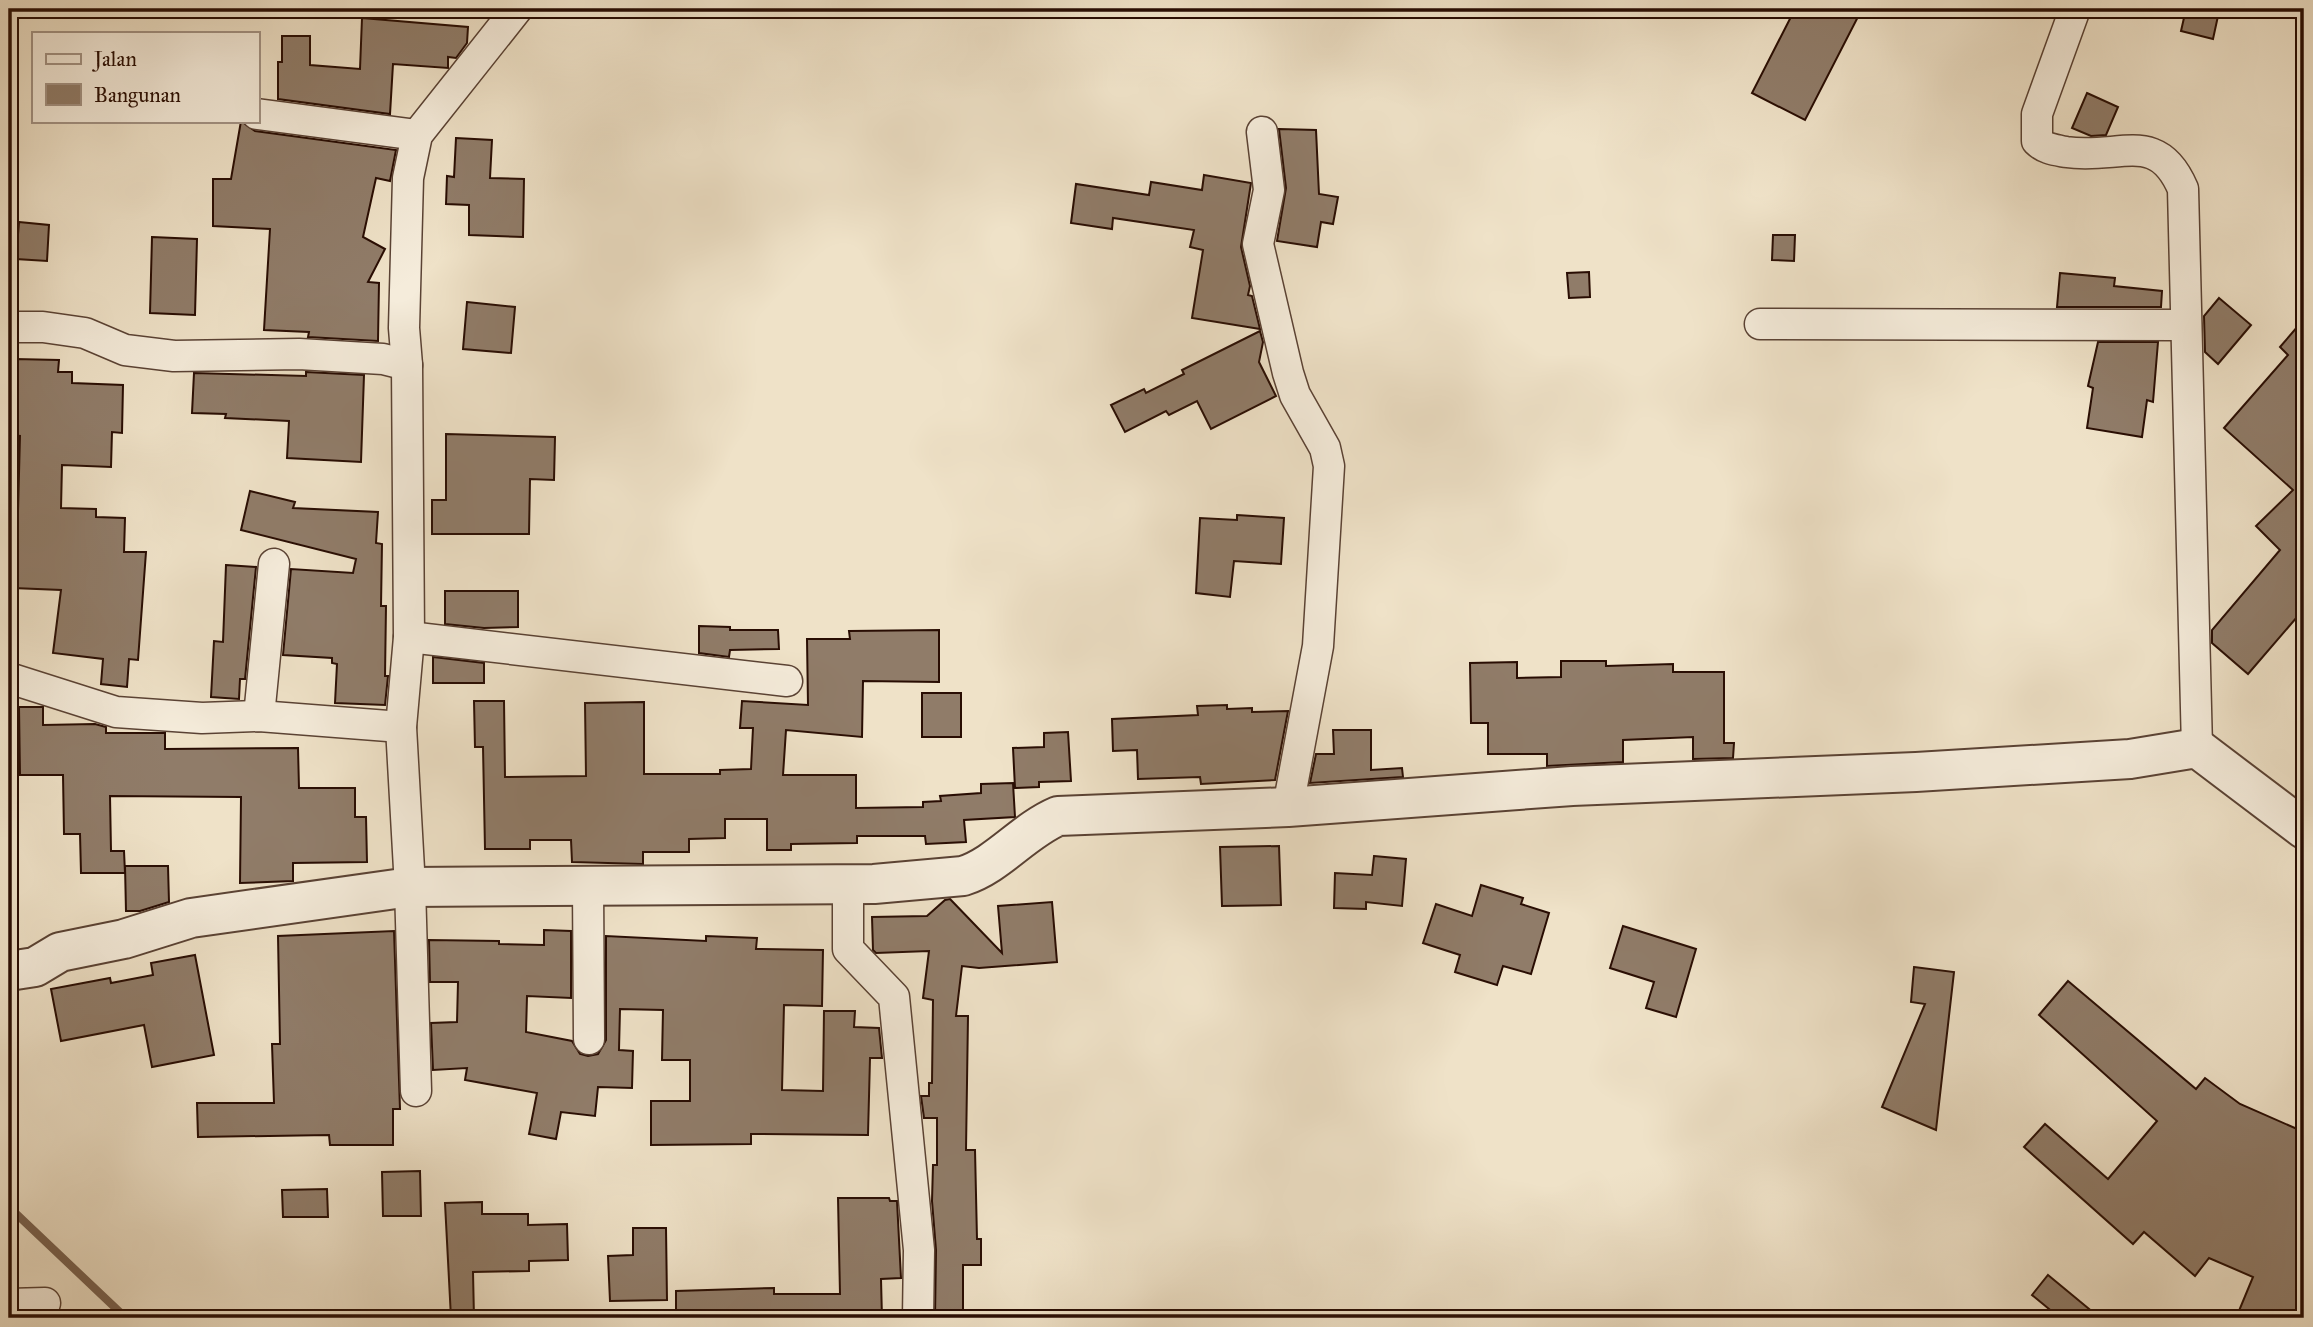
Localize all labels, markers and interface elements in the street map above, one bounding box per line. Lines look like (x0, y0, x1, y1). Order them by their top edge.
legend (32, 32, 259, 122)
text: Jalan (92, 46, 137, 72)
text: Bangunan (94, 82, 181, 108)

